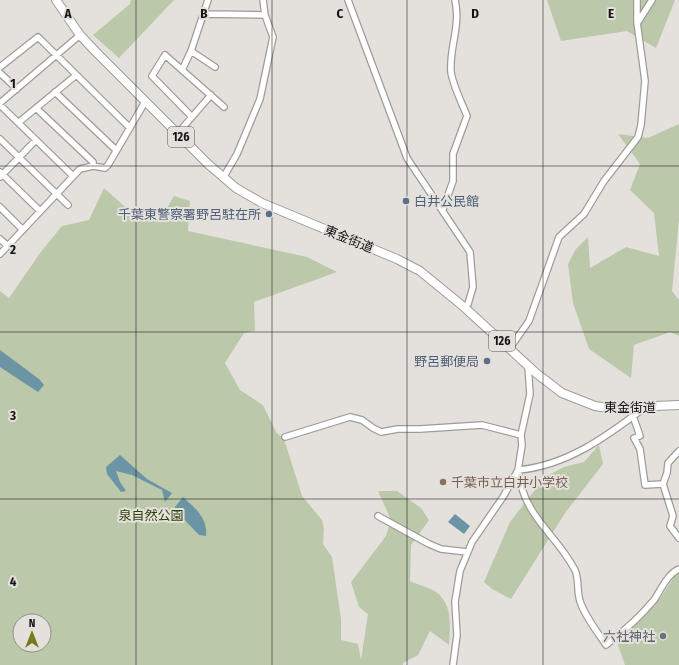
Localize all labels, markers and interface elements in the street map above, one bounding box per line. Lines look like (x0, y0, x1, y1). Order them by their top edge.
text: A (63, 6, 72, 21)
text: B (200, 6, 208, 21)
text: C (337, 6, 344, 21)
text: D (471, 6, 479, 21)
text: E (608, 6, 614, 21)
text: 1 (10, 76, 16, 91)
road number: 126 (168, 127, 194, 147)
place label: 白井公民館 (414, 194, 479, 209)
marker: 白井公民館 (401, 196, 411, 206)
place label: 千葉東警察署野呂駐在所 (118, 207, 261, 222)
marker: 千葉東警察署野呂駐在所 (264, 209, 274, 219)
street label: 東金街道 (322, 222, 376, 256)
text: 2 (9, 242, 16, 257)
road number: 126 (489, 331, 515, 351)
place label: 野呂郵便局 (414, 354, 479, 369)
marker: 野呂郵便局 (482, 356, 492, 366)
street label: 東金街道 (604, 400, 656, 415)
text: 3 (9, 408, 16, 423)
place label: 千葉市立白井小学校 (451, 475, 568, 490)
marker: 千葉市立白井小学校 (438, 477, 448, 487)
park label: 泉自然公園 (118, 508, 184, 523)
text: 4 (10, 574, 17, 589)
north arrow (12, 613, 52, 653)
text: N (29, 617, 35, 630)
place label: 六社神社 (603, 629, 655, 644)
marker: 六社神社 (658, 631, 668, 641)

